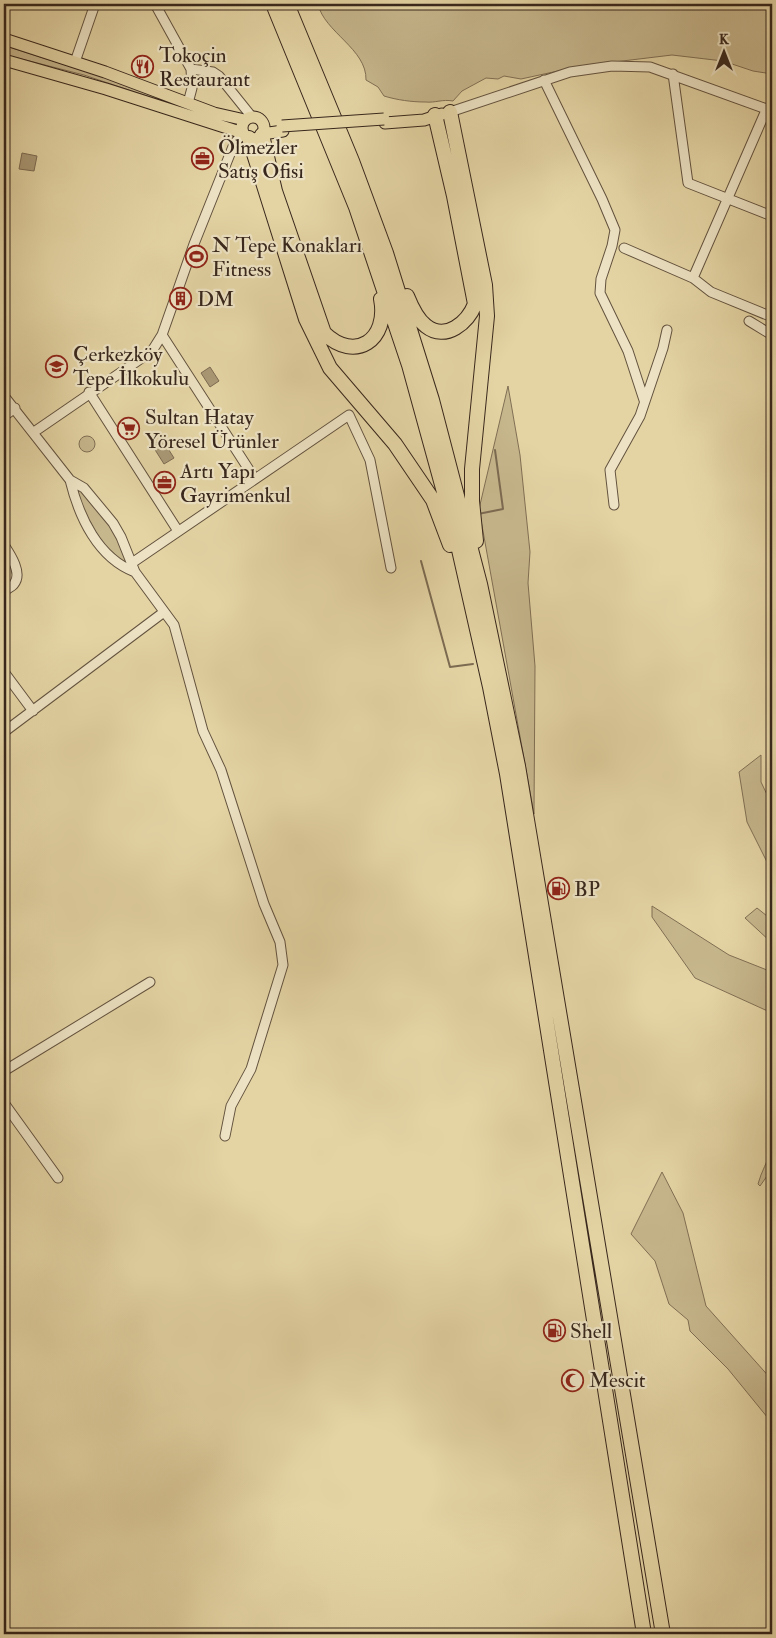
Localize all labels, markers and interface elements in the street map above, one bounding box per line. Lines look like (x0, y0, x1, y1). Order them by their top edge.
north arrow (698, 28, 748, 78)
text: K (719, 31, 730, 48)
place label: Tokoçin Restaurant (159, 42, 250, 93)
restaurant icon: Tokoçin Restaurant (131, 55, 155, 79)
place label: Ölmezler Satış Ofisi (218, 134, 304, 185)
office icon: Ölmezler Satış Ofisi (190, 147, 214, 171)
place label: N Tepe Konakları Fitness (212, 232, 363, 283)
sports icon: N Tepe Konakları Fitness (184, 245, 208, 269)
place label: DM (197, 286, 234, 313)
building icon: DM (169, 287, 193, 311)
place label: Çerkezköy Tepe İlkokulu (73, 341, 189, 392)
school or university icon: Çerkezköy Tepe İlkokulu (45, 354, 69, 378)
place label: Sultan Hatay Yöresel Ürünler (145, 404, 279, 455)
supermarket icon: Sultan Hatay Yöresel Ürünler (117, 417, 141, 441)
place label: Artı Yapı Gayrimenkul (179, 458, 291, 509)
office icon: Artı Yapı Gayrimenkul (152, 471, 176, 495)
place label: BP (574, 876, 600, 903)
fuel station icon: BP (546, 877, 570, 901)
place label: Shell (570, 1318, 613, 1345)
fuel station icon: Shell (542, 1319, 566, 1343)
place label: Mescit (589, 1367, 646, 1394)
mosque icon: Mescit (561, 1368, 585, 1392)

